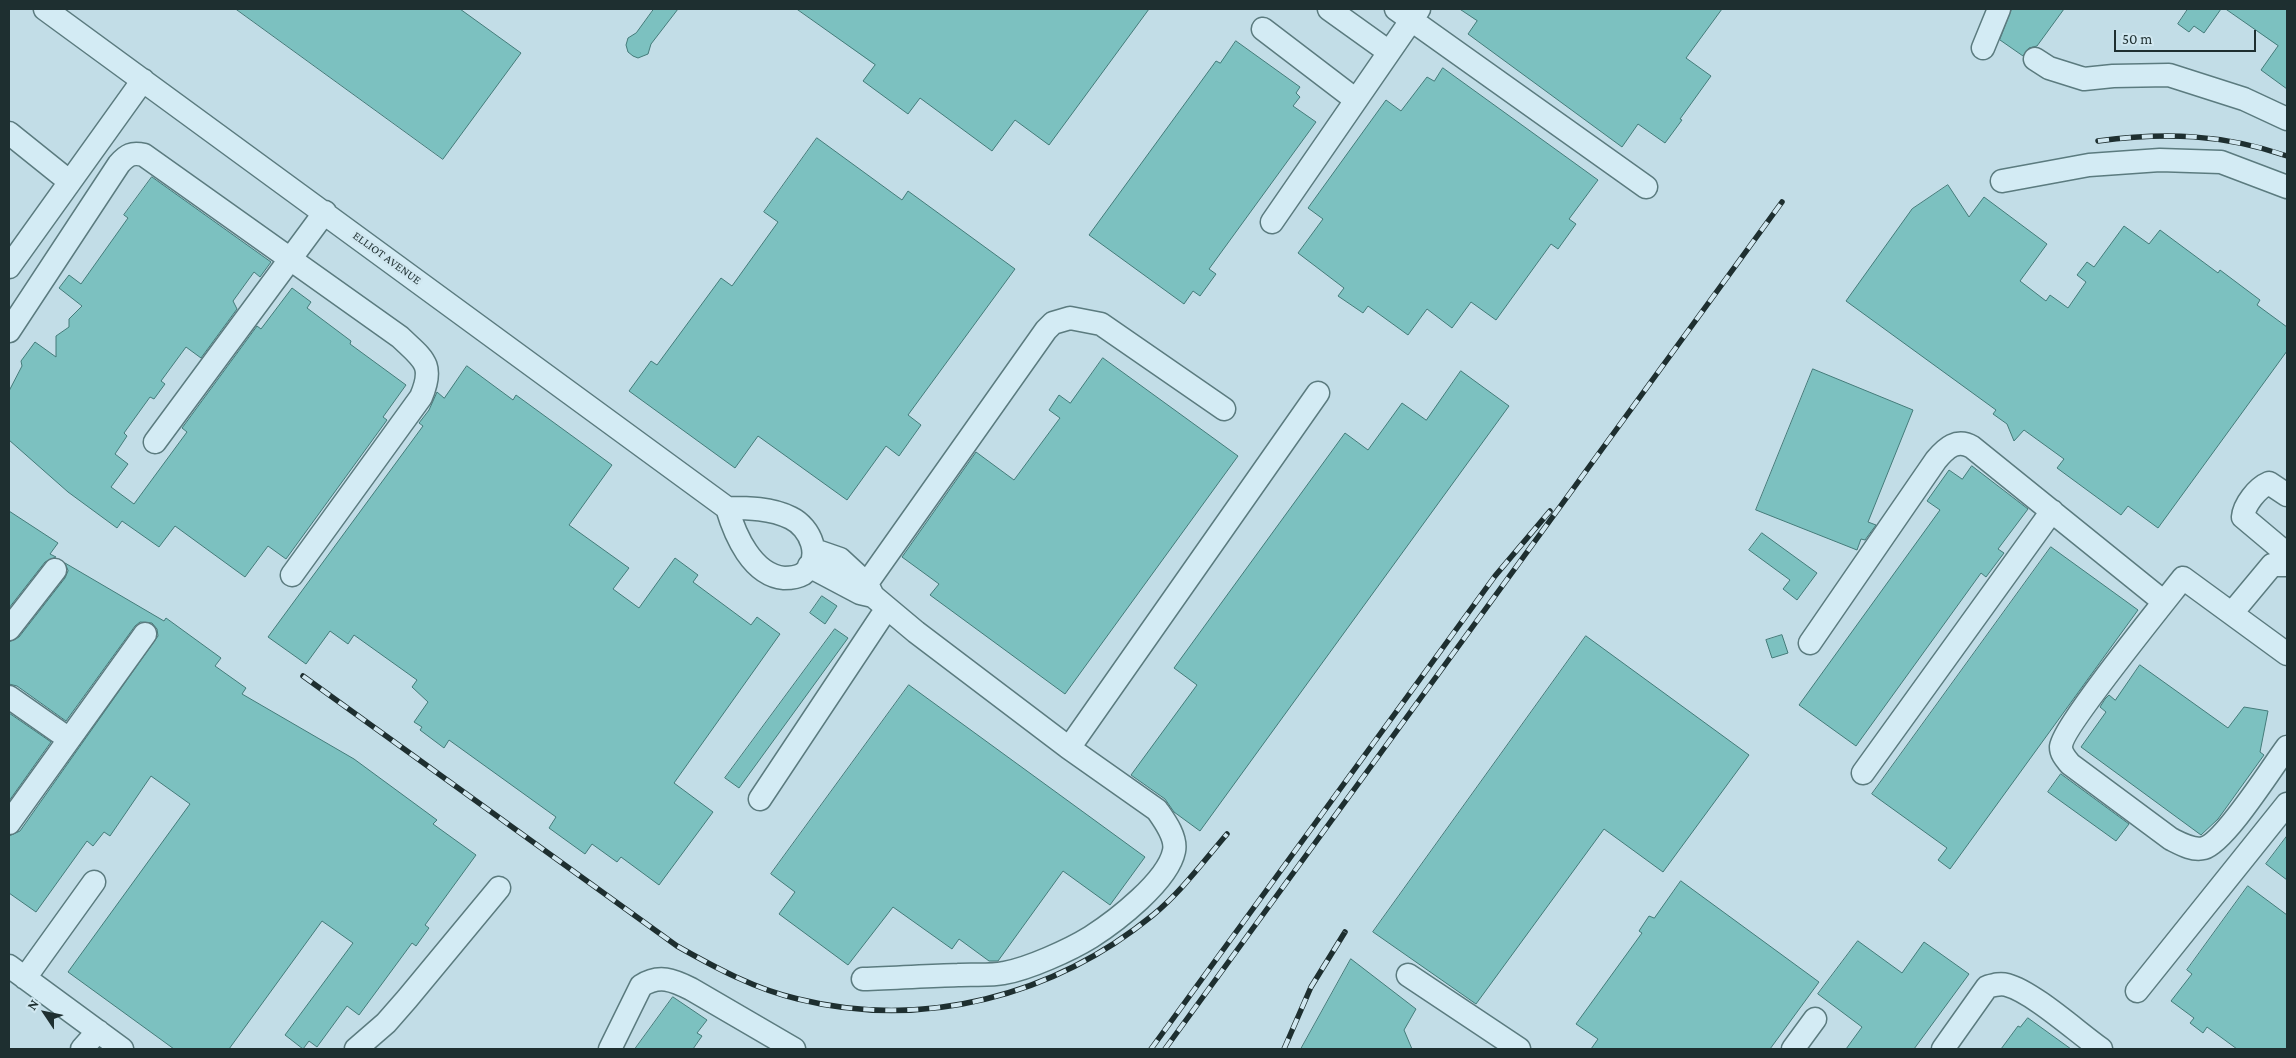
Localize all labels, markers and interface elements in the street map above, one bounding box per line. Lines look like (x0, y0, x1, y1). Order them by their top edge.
scale bar (2116, 20, 2258, 52)
text: 50 m (2122, 31, 2152, 47)
street label: ELLIOT AVENUE (350, 228, 424, 288)
north arrow (20, 988, 70, 1038)
text: N (23, 996, 42, 1013)

